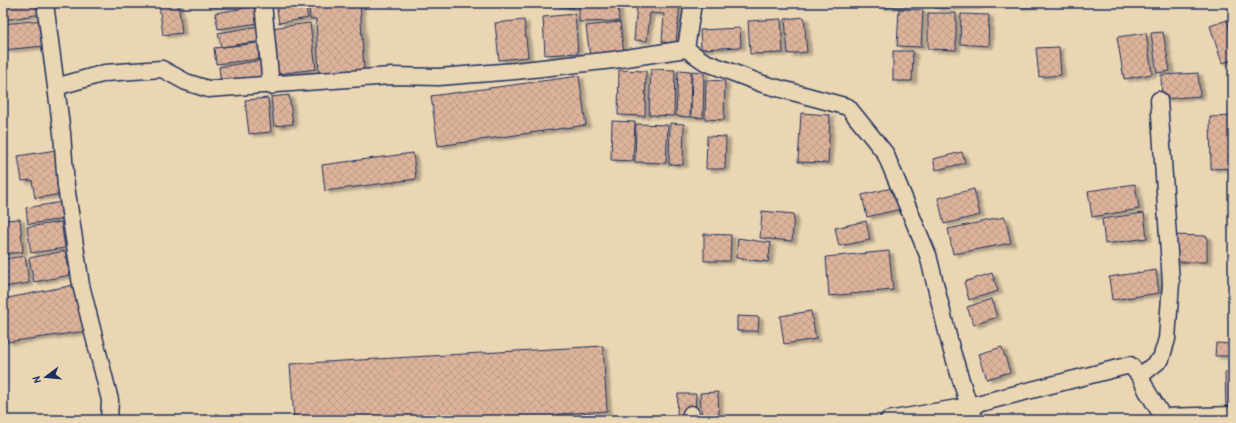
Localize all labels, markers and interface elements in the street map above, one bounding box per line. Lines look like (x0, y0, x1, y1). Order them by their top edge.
north arrow (26, 357, 66, 397)
text: N (29, 375, 44, 385)

